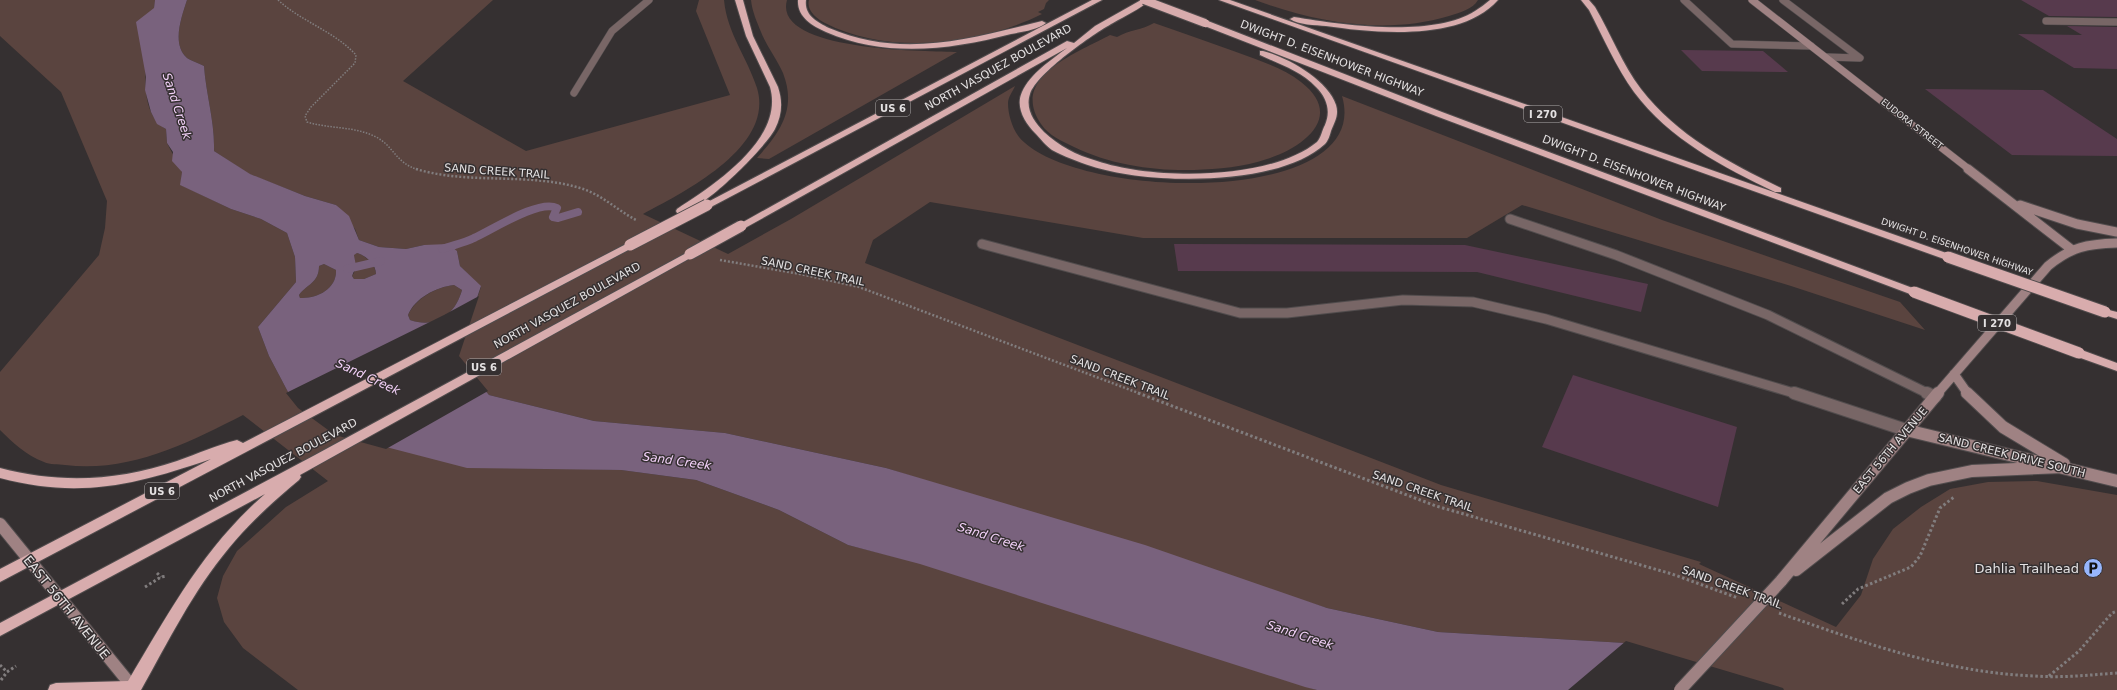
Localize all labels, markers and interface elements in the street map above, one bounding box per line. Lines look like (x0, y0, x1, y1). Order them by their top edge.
street label: DWIGHT D. EISENHOWER HIGHWAY (1238, 17, 1426, 100)
street label: NORTH VASQUEZ BOULEVARD (923, 22, 1074, 113)
water label: Sand Creek (160, 71, 195, 142)
street label: EUDORA STREET (1879, 97, 1945, 151)
road number: US 6 (876, 100, 910, 116)
road number: I 270 (1524, 106, 1562, 122)
street label: DWIGHT D. EISENHOWER HIGHWAY (1540, 132, 1728, 215)
street label: SAND CREEK TRAIL (444, 161, 551, 182)
street label: DWIGHT D. EISENHOWER HIGHWAY (1880, 216, 2035, 278)
street label: SAND CREEK TRAIL (760, 254, 867, 289)
street label: NORTH VASQUEZ BOULEVARD (492, 260, 643, 351)
road number: I 270 (1978, 315, 2016, 331)
street label: SAND CREEK TRAIL (1068, 352, 1172, 403)
water label: Sand Creek (334, 356, 403, 398)
road number: US 6 (467, 359, 501, 375)
street label: EAST 56TH AVENUE (1850, 404, 1930, 496)
street label: NORTH VASQUEZ BOULEVARD (207, 416, 360, 505)
street label: SAND CREEK DRIVE SOUTH (1937, 431, 2087, 480)
water label: Sand Creek (642, 449, 713, 473)
street label: SAND CREEK TRAIL (1371, 468, 1476, 515)
road number: US 6 (145, 483, 179, 499)
water label: Sand Creek (956, 520, 1027, 555)
street label: EAST 56TH AVENUE (20, 553, 113, 662)
parking icon: Dahlia Trailhead (2082, 557, 2104, 579)
place label: Dahlia Trailhead (1974, 561, 2079, 576)
street label: SAND CREEK TRAIL (1680, 563, 1785, 612)
water label: Sand Creek (1265, 618, 1336, 653)

